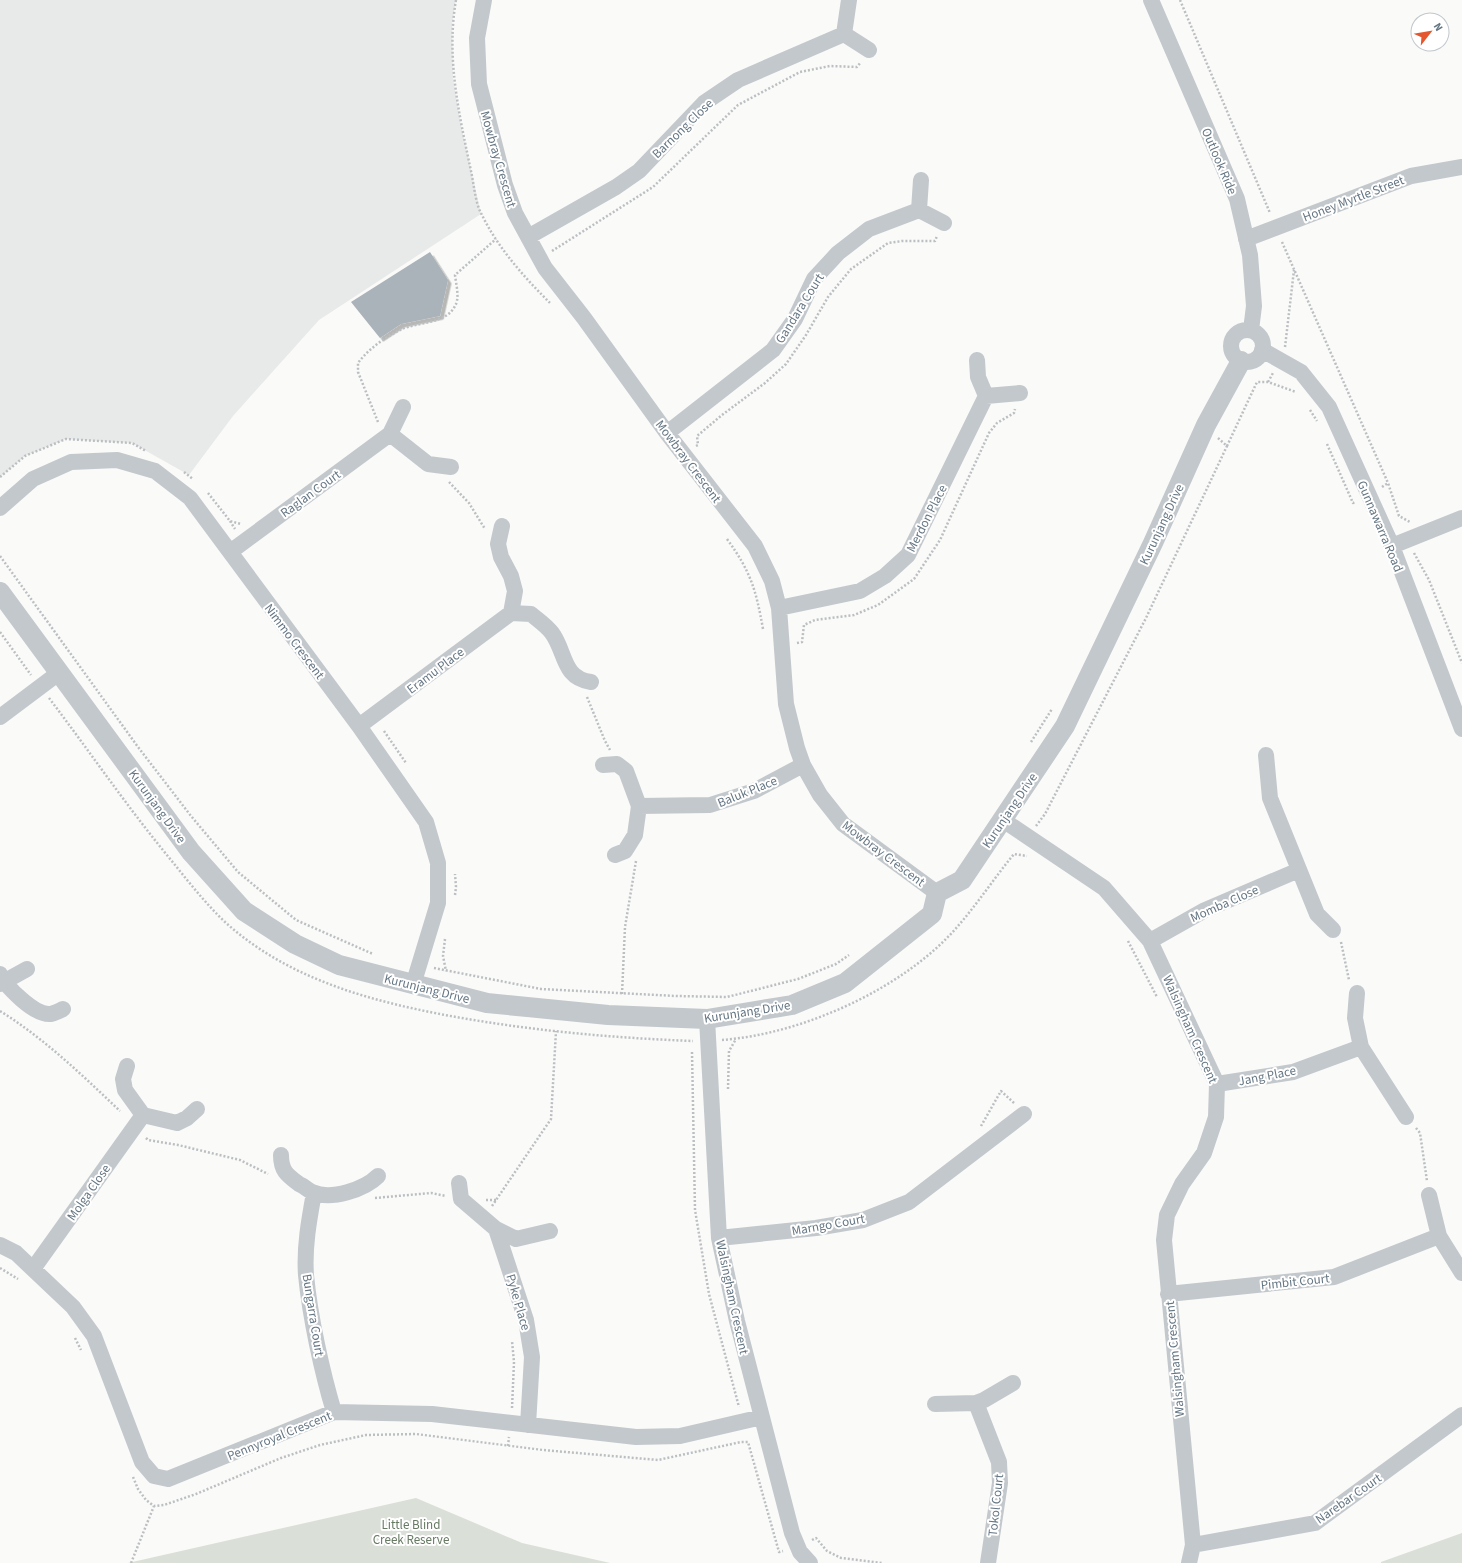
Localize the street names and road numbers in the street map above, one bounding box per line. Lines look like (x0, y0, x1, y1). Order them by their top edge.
street label: Barnong Close (648, 95, 717, 163)
street label: Mowbray Crescent (476, 109, 521, 210)
street label: Outlook Ride (1197, 125, 1241, 197)
street label: Honey Myrtle Street (1300, 171, 1407, 227)
street label: Gandara Court (771, 270, 829, 347)
street label: Mowbray Crescent (651, 416, 726, 507)
street label: Raglan Court (277, 465, 345, 522)
street label: Gunnawarra Road (1353, 478, 1407, 575)
street label: Kurunjang Drive (1135, 481, 1189, 568)
street label: Merdon Place (902, 482, 952, 555)
street label: Nimmo Crescent (260, 600, 329, 683)
street label: Eramu Place (403, 643, 468, 698)
street label: Kurunjang Drive (124, 766, 190, 847)
street label: Kurunjang Drive (978, 769, 1042, 852)
street label: Baluk Place (715, 772, 780, 812)
street label: Mowbray Crescent (838, 817, 929, 891)
street label: Momba Close (1187, 881, 1261, 927)
street label: Kurunjang Drive (382, 970, 471, 1008)
street label: Walsingham Crescent (1158, 973, 1222, 1087)
street label: Kurunjang Drive (703, 996, 792, 1028)
street label: Jang Place (1237, 1062, 1298, 1090)
street label: Molga Close (63, 1161, 115, 1224)
street label: Marngo Court (790, 1210, 867, 1240)
street label: Walsingham Crescent (711, 1238, 753, 1357)
street label: Pimbit Court (1260, 1269, 1331, 1295)
street label: Pyke Place (501, 1272, 535, 1333)
street label: Bungarra Court (298, 1273, 328, 1358)
street label: Walsingham Crescent (1161, 1300, 1189, 1418)
street label: Pennyroyal Crescent (225, 1407, 335, 1465)
street label: Narebar Court (1312, 1469, 1386, 1528)
street label: Tokol Court (984, 1472, 1008, 1537)

